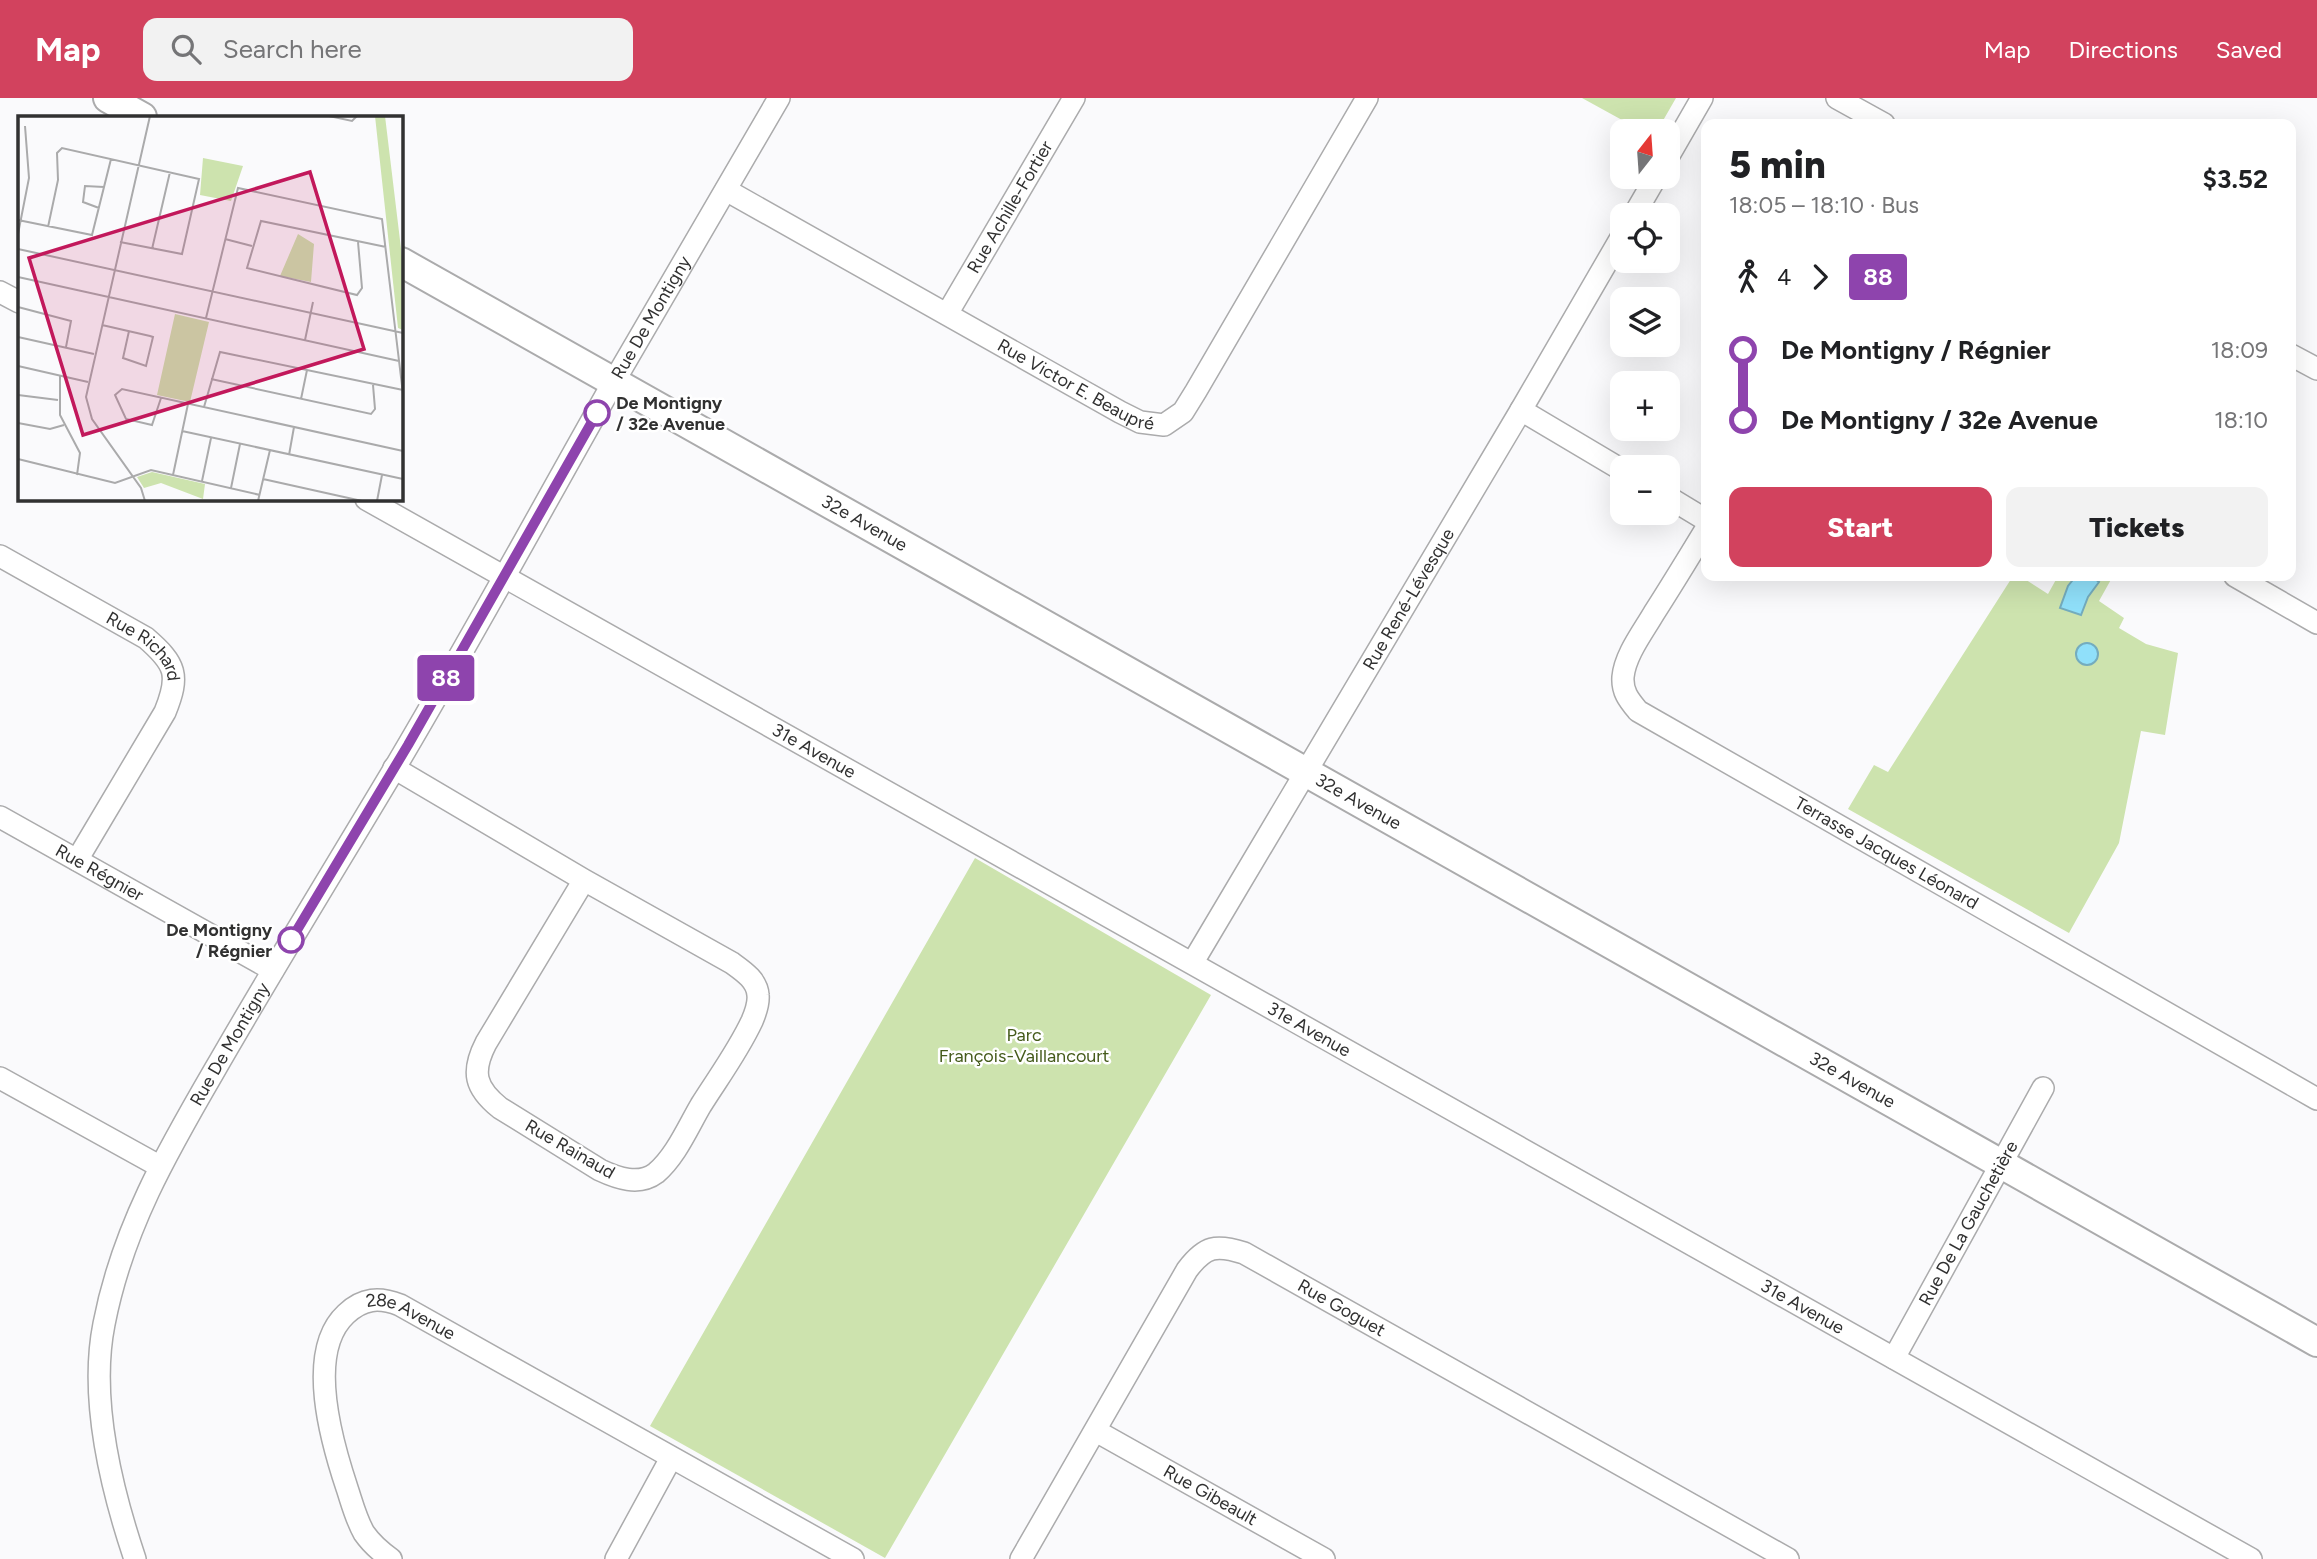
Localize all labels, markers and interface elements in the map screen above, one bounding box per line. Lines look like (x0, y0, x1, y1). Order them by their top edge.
search box (143, 18, 633, 81)
text: Map (35, 30, 101, 69)
icon: search (167, 30, 205, 68)
text: Search here (223, 33, 362, 65)
text: Map (1984, 35, 2030, 64)
text: Directions (2068, 35, 2178, 64)
text: Saved (2216, 35, 2282, 64)
inset map (18, 116, 402, 500)
north arrow (1610, 119, 1680, 189)
map controls (1610, 119, 1680, 525)
street label: Rue Achille-Fortier (962, 137, 1057, 277)
text: 5 min (1729, 142, 1826, 188)
text: $3.52 (2203, 163, 2268, 195)
text: 18:05 – 18:10 · Bus (1729, 191, 1919, 219)
button: locate (1610, 203, 1680, 273)
street label: Rue De Montigny (607, 252, 696, 383)
icon: walk (1729, 258, 1767, 296)
icon: forward (1801, 258, 1839, 296)
text: 88 (1863, 262, 1893, 291)
text: 4 (1777, 263, 1791, 291)
button: layers (1610, 287, 1680, 357)
street label: Rue Victor E. Beaupré (994, 334, 1155, 435)
text: De Montigny / Régnier (1781, 334, 2051, 366)
text: 18:09 (2211, 336, 2268, 364)
button: + (1610, 371, 1680, 441)
place label: De Montigny / 32e Avenue (616, 392, 725, 435)
marker: De Montigny / 32e Avenue (584, 400, 610, 426)
text: De Montigny / 32e Avenue (1781, 404, 2098, 436)
text: 18:10 (2214, 406, 2268, 434)
button: − (1610, 455, 1680, 525)
button: Start (1729, 487, 1992, 567)
button: Tickets (2006, 487, 2268, 567)
street label: 32e Avenue (818, 490, 911, 556)
street label: Rue René-Lévesque (1358, 524, 1459, 674)
street label: Rue Richard (102, 607, 185, 682)
line badge: 88 (414, 655, 478, 701)
text: 88 (431, 663, 461, 692)
street label: 31e Avenue (768, 719, 860, 783)
street label: 32e Avenue (1312, 769, 1405, 835)
street label: Terrasse Jacques Léonard (1791, 792, 1982, 914)
street label: Rue Régnier (52, 839, 147, 906)
place label: De Montigny / Régnier (166, 919, 273, 962)
marker: De Montigny / Régnier (278, 927, 304, 953)
street label: Rue De Montigny (185, 978, 275, 1110)
street label: 31e Avenue (1263, 997, 1355, 1062)
park label: Parc François-Vaillancourt (939, 1024, 1109, 1067)
street label: 32e Avenue (1806, 1047, 1899, 1113)
street label: Rue Rainaud (521, 1114, 619, 1184)
street label: Rue De La Gauchetière (1914, 1137, 2023, 1309)
street label: Rue Goguet (1294, 1274, 1389, 1341)
street label: 31e Avenue (1757, 1275, 1848, 1339)
street label: 28e Avenue (364, 1289, 459, 1345)
street label: Rue Gibeault (1160, 1460, 1261, 1530)

